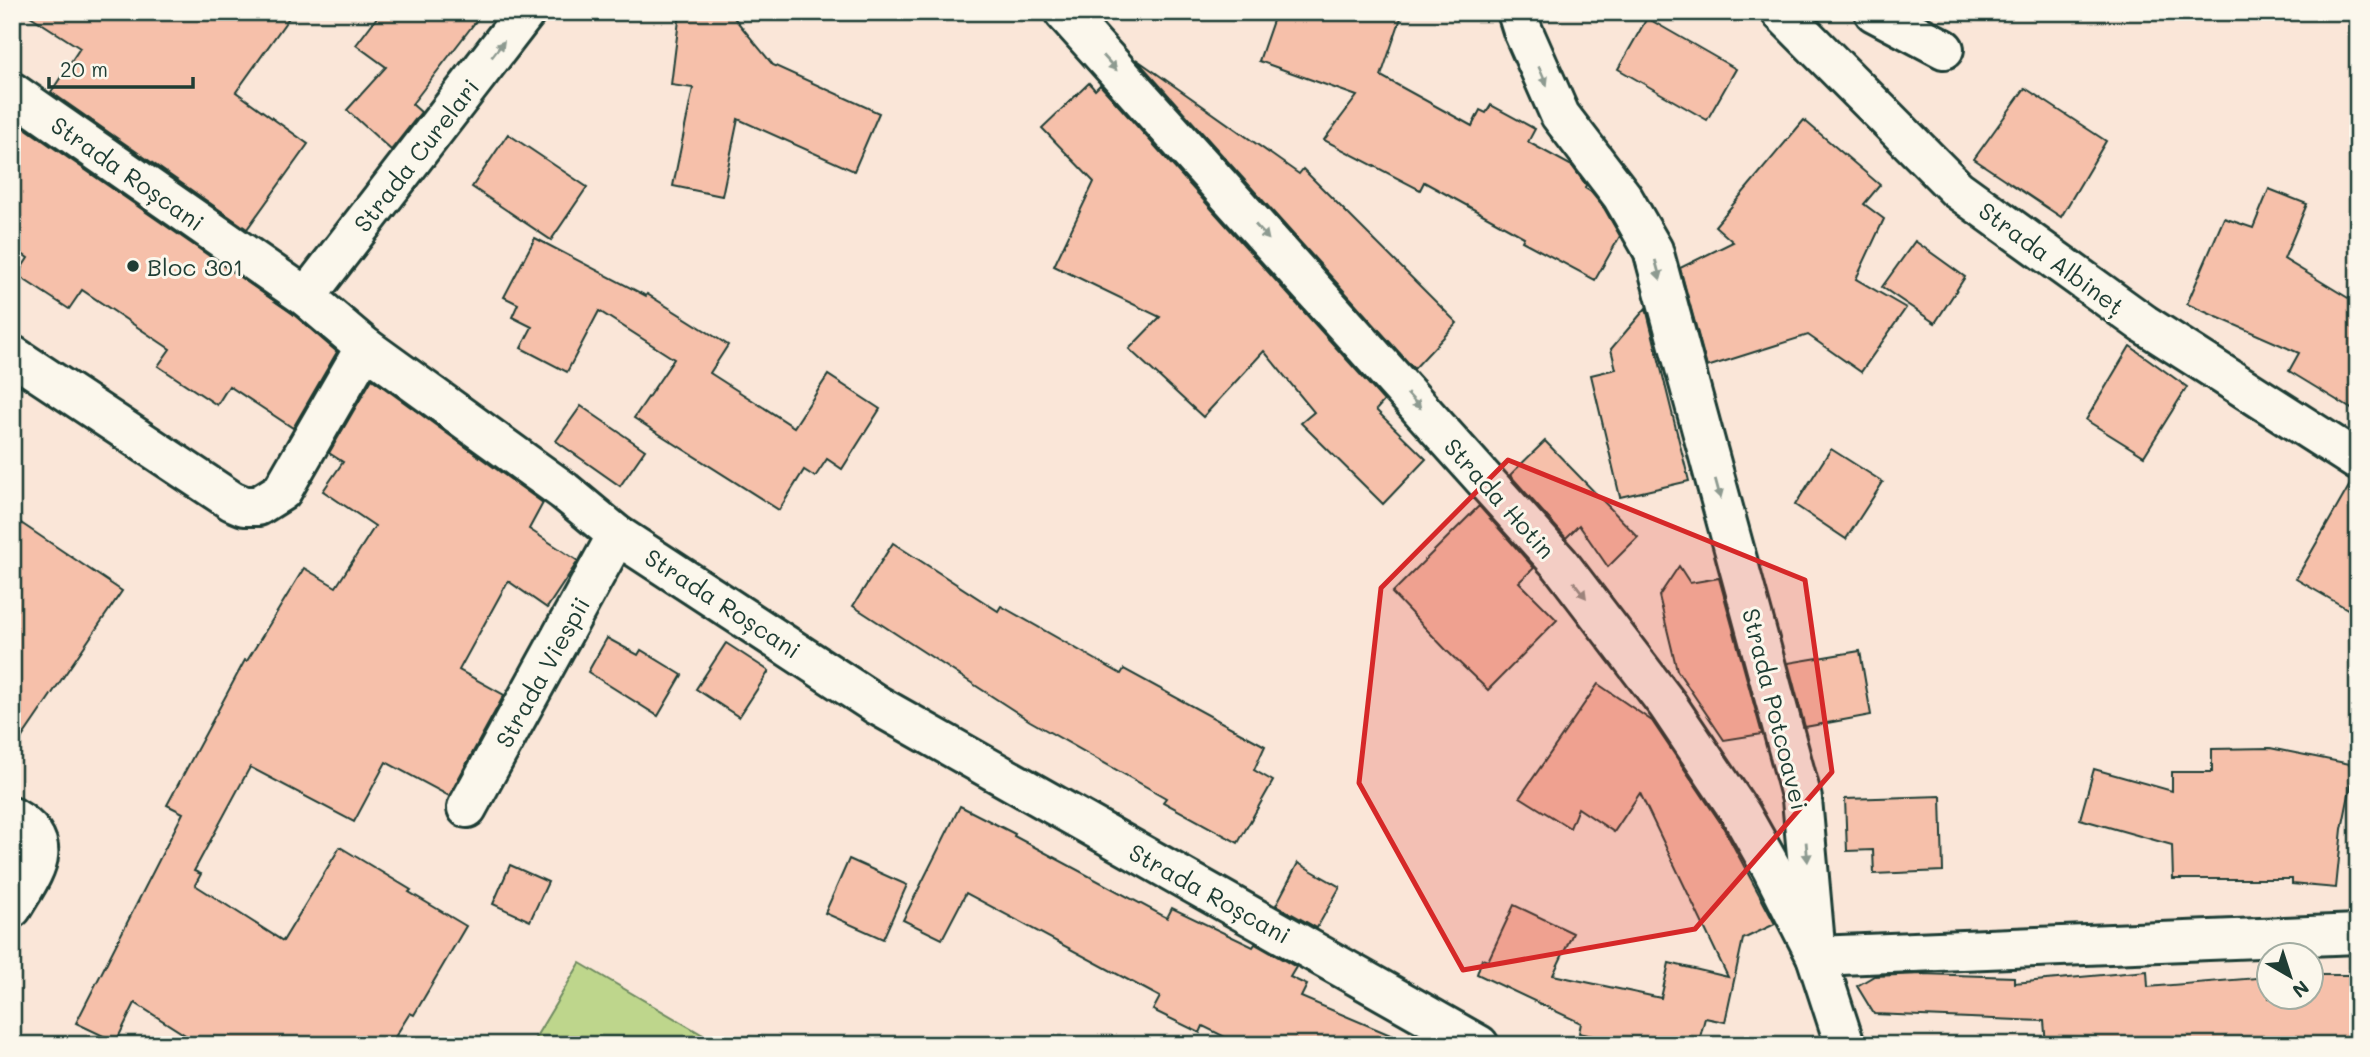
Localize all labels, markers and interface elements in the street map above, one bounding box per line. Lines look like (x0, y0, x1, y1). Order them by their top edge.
one-way arrow (490, 41, 505, 59)
scale bar (49, 46, 192, 90)
one-way arrow (1101, 54, 1117, 71)
text: 20 m (60, 55, 108, 82)
one-way arrow (1538, 65, 1549, 86)
street label: Strada Curelari (346, 72, 486, 238)
street label: Strada Roșcani (45, 109, 211, 238)
street label: Strada Albineț (1972, 195, 2131, 322)
one-way arrow (1253, 223, 1269, 240)
place label: Bloc 301 (147, 251, 244, 282)
marker: Bloc 301 (125, 258, 141, 274)
one-way arrow (1653, 259, 1664, 281)
one-way arrow (1405, 393, 1421, 410)
street label: Strada Hotin (1438, 431, 1562, 565)
one-way arrow (1713, 479, 1723, 500)
street label: Strada Roșcani (639, 541, 807, 666)
one-way arrow (1573, 581, 1588, 599)
street label: Strada Viespii (488, 591, 596, 753)
street label: Strada Potcoavei (1736, 605, 1816, 813)
street label: Strada Roșcani (1123, 836, 1296, 951)
one-way arrow (1802, 841, 1813, 863)
north arrow (2254, 942, 2324, 1012)
text: N (2288, 975, 2314, 1004)

